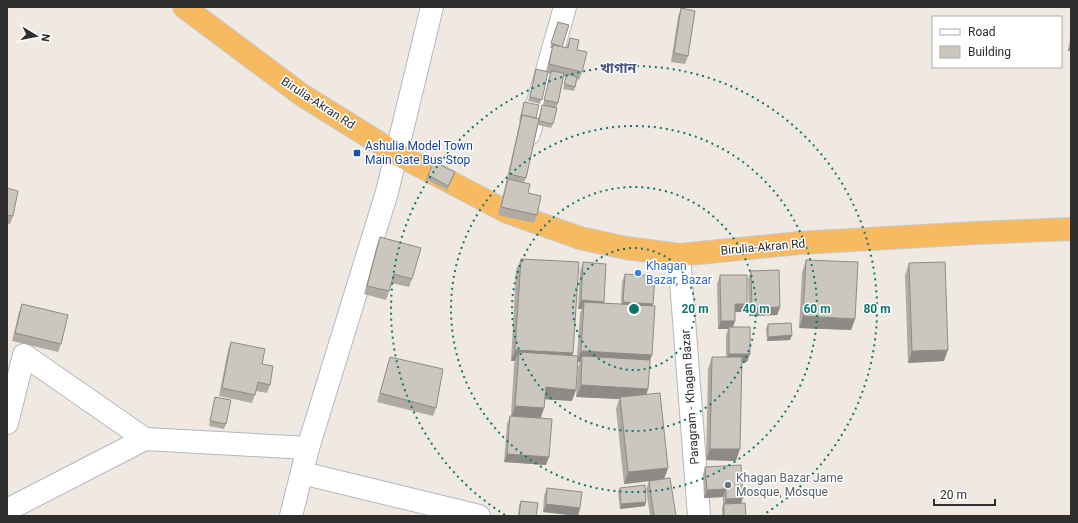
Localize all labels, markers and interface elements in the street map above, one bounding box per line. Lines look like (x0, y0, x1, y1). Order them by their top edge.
north arrow (16, 16, 56, 56)
legend (932, 16, 1062, 68)
text: Road (968, 25, 996, 39)
text: N (38, 33, 52, 43)
text: Building (968, 45, 1011, 59)
district label: খাগান (600, 60, 636, 76)
street label: Birulia-Akran Rd (279, 74, 357, 132)
place label: Ashulia Model Town Main Gate Bus Stop (365, 139, 473, 167)
marker: Ashulia Model Town Main Gate Bus Stop (352, 148, 362, 158)
street label: Birulia-Akran Rd (720, 236, 806, 258)
place label: Khagan Bazar, Bazar (646, 259, 712, 287)
marker: Khagan Bazar, Bazar (633, 268, 643, 278)
centre of rings (627, 302, 641, 316)
text: 20 m (681, 302, 709, 316)
text: 40 m (742, 302, 770, 316)
text: 60 m (803, 302, 831, 316)
text: 80 m (863, 302, 891, 316)
street label: Paragram - Khagan Bazar (678, 329, 702, 465)
place label: Khagan Bazar Jame Mosque, Mosque (736, 471, 843, 499)
marker: Khagan Bazar Jame Mosque, Mosque (723, 480, 733, 490)
scale bar (934, 481, 995, 507)
text: 20 m (940, 488, 967, 502)

